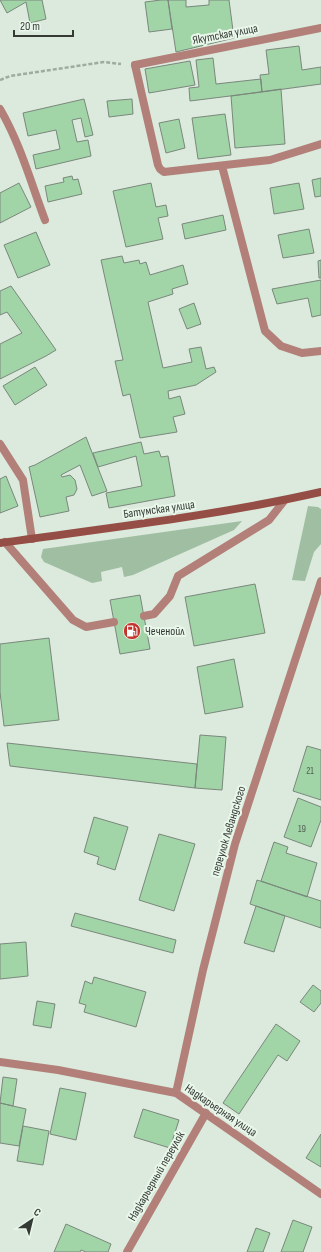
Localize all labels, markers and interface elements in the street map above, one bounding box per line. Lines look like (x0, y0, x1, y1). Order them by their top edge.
scale bar (14, 12, 73, 38)
text: 20 m (20, 19, 40, 34)
street label: Якутская улица (191, 21, 259, 48)
street label: Батумская улица (122, 497, 196, 522)
fuel station icon: Чеченойл (122, 621, 142, 641)
place label: Чеченойл (145, 624, 185, 639)
house number: 21 (306, 765, 314, 777)
street label: переулок Левандского (208, 784, 249, 878)
house number: 19 (298, 823, 306, 835)
street label: Надкарьерная улица (182, 1081, 260, 1140)
street label: Надкарьерный переулок (125, 1128, 188, 1224)
north arrow (12, 1200, 52, 1240)
text: С (31, 1205, 44, 1219)

